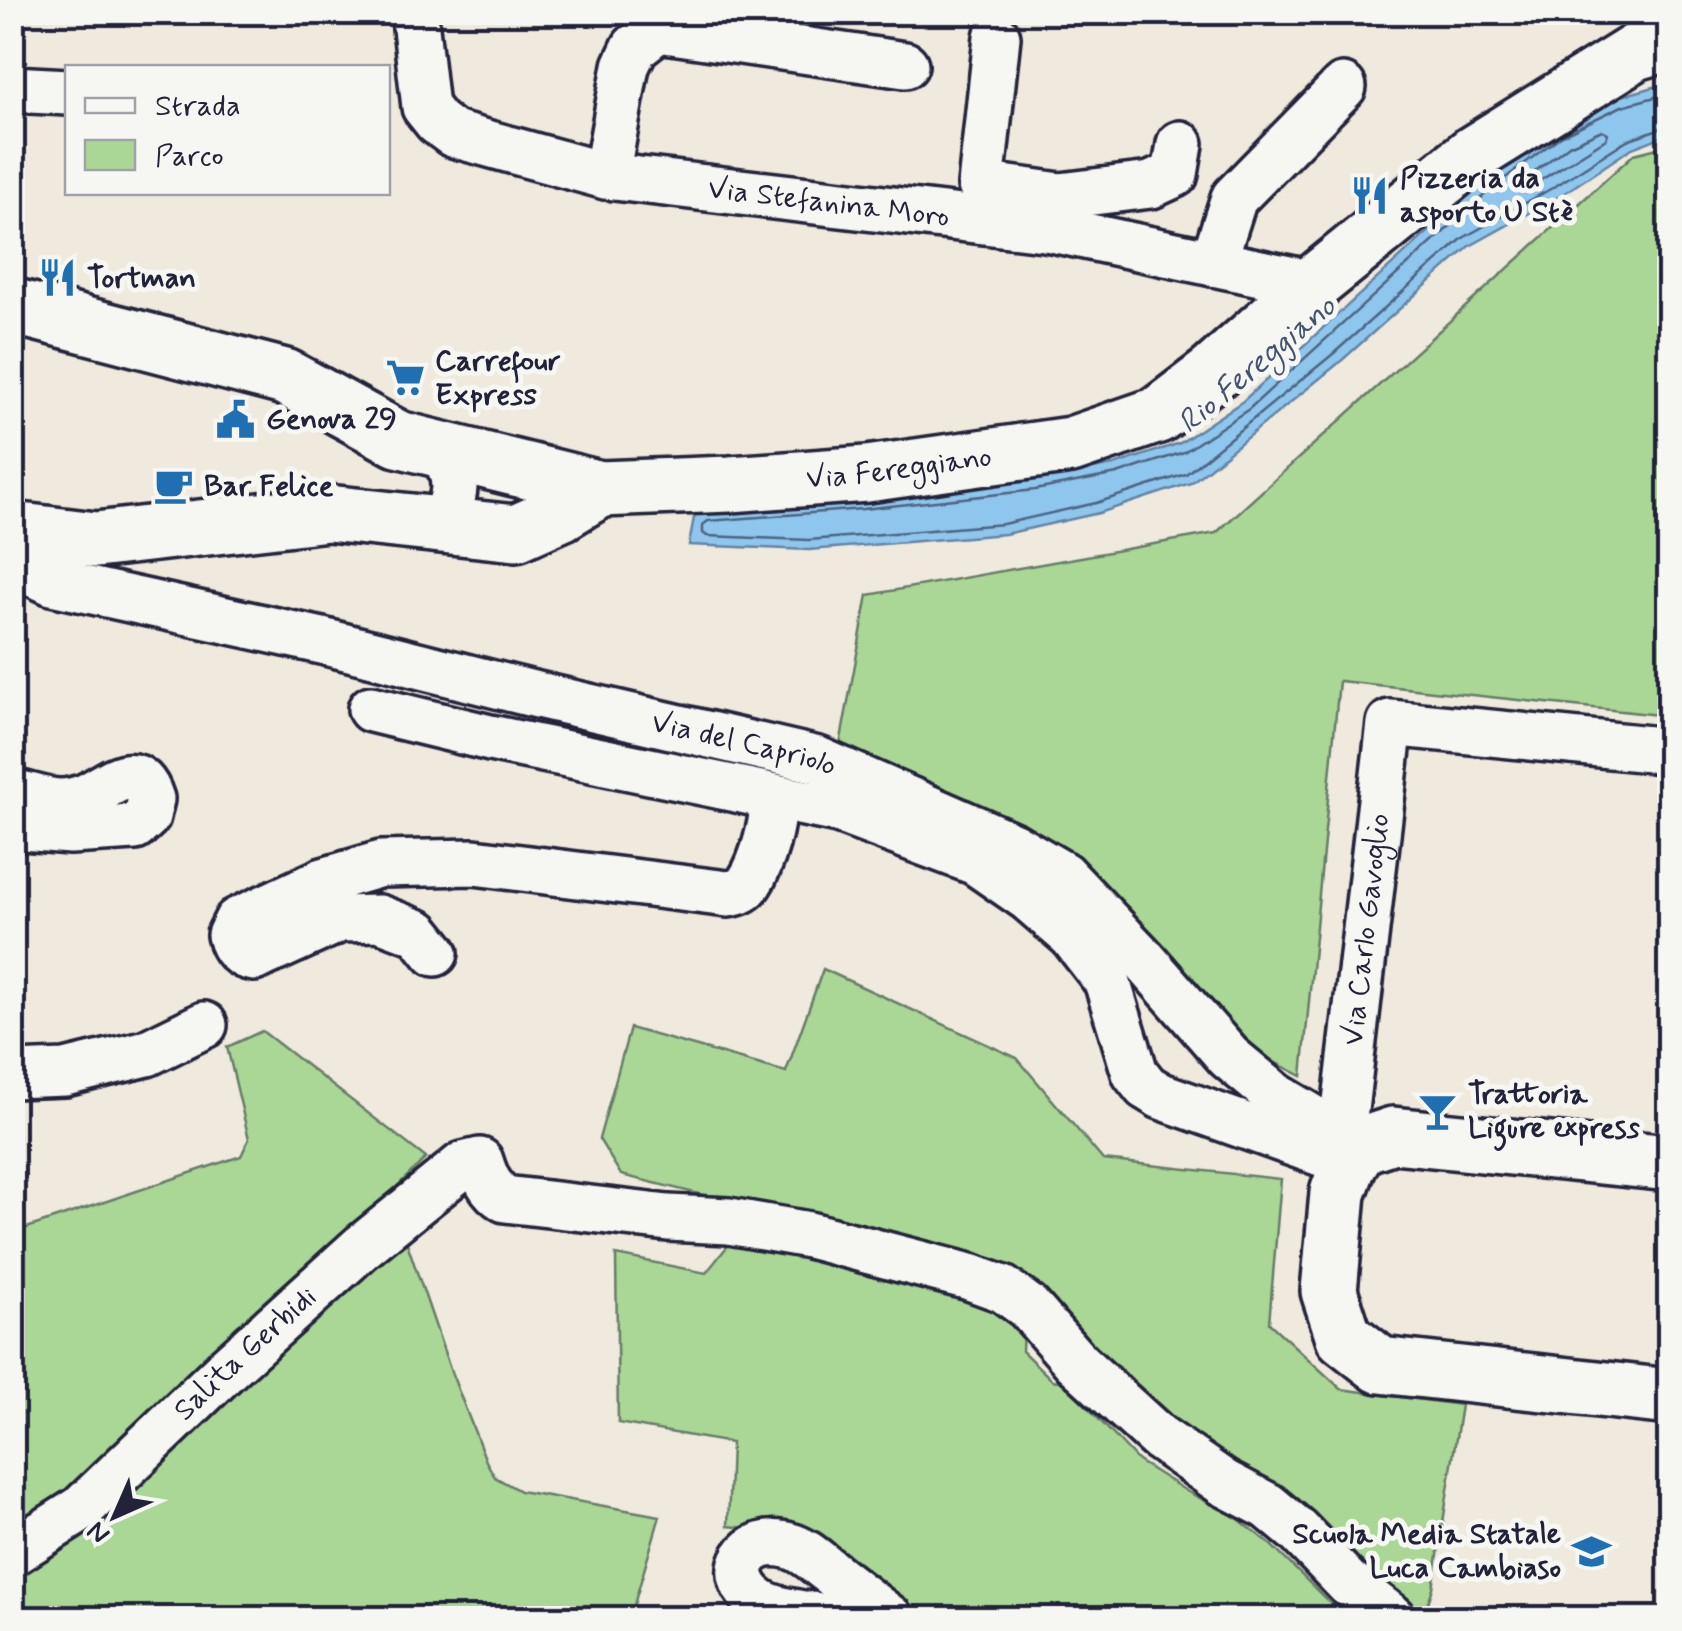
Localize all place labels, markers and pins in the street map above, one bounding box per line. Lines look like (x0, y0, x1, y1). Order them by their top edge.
place label: Pizzeria da asporto U Stè (1400, 159, 1574, 232)
restaurant icon: Pizzeria da asporto U Stè (1349, 174, 1391, 216)
restaurant icon: Tortman (36, 257, 78, 299)
place label: Tortman (87, 259, 196, 298)
place label: Carrefour Express (435, 342, 561, 415)
supermarket icon: Carrefour Express (384, 357, 426, 399)
public building icon: Genova 29 (215, 398, 257, 440)
place label: Genova 29 (266, 400, 397, 439)
cafe icon: Bar Felice (153, 465, 195, 507)
place label: Bar Felice (204, 467, 334, 506)
place label: Trattoria Ligure express (1468, 1075, 1640, 1152)
bar icon: Trattoria Ligure express (1417, 1090, 1459, 1132)
place label: Scuola Media Statale Luca Cambiaso (1292, 1515, 1561, 1588)
school or university icon: Scuola Media Statale Luca Cambiaso (1570, 1530, 1612, 1572)

